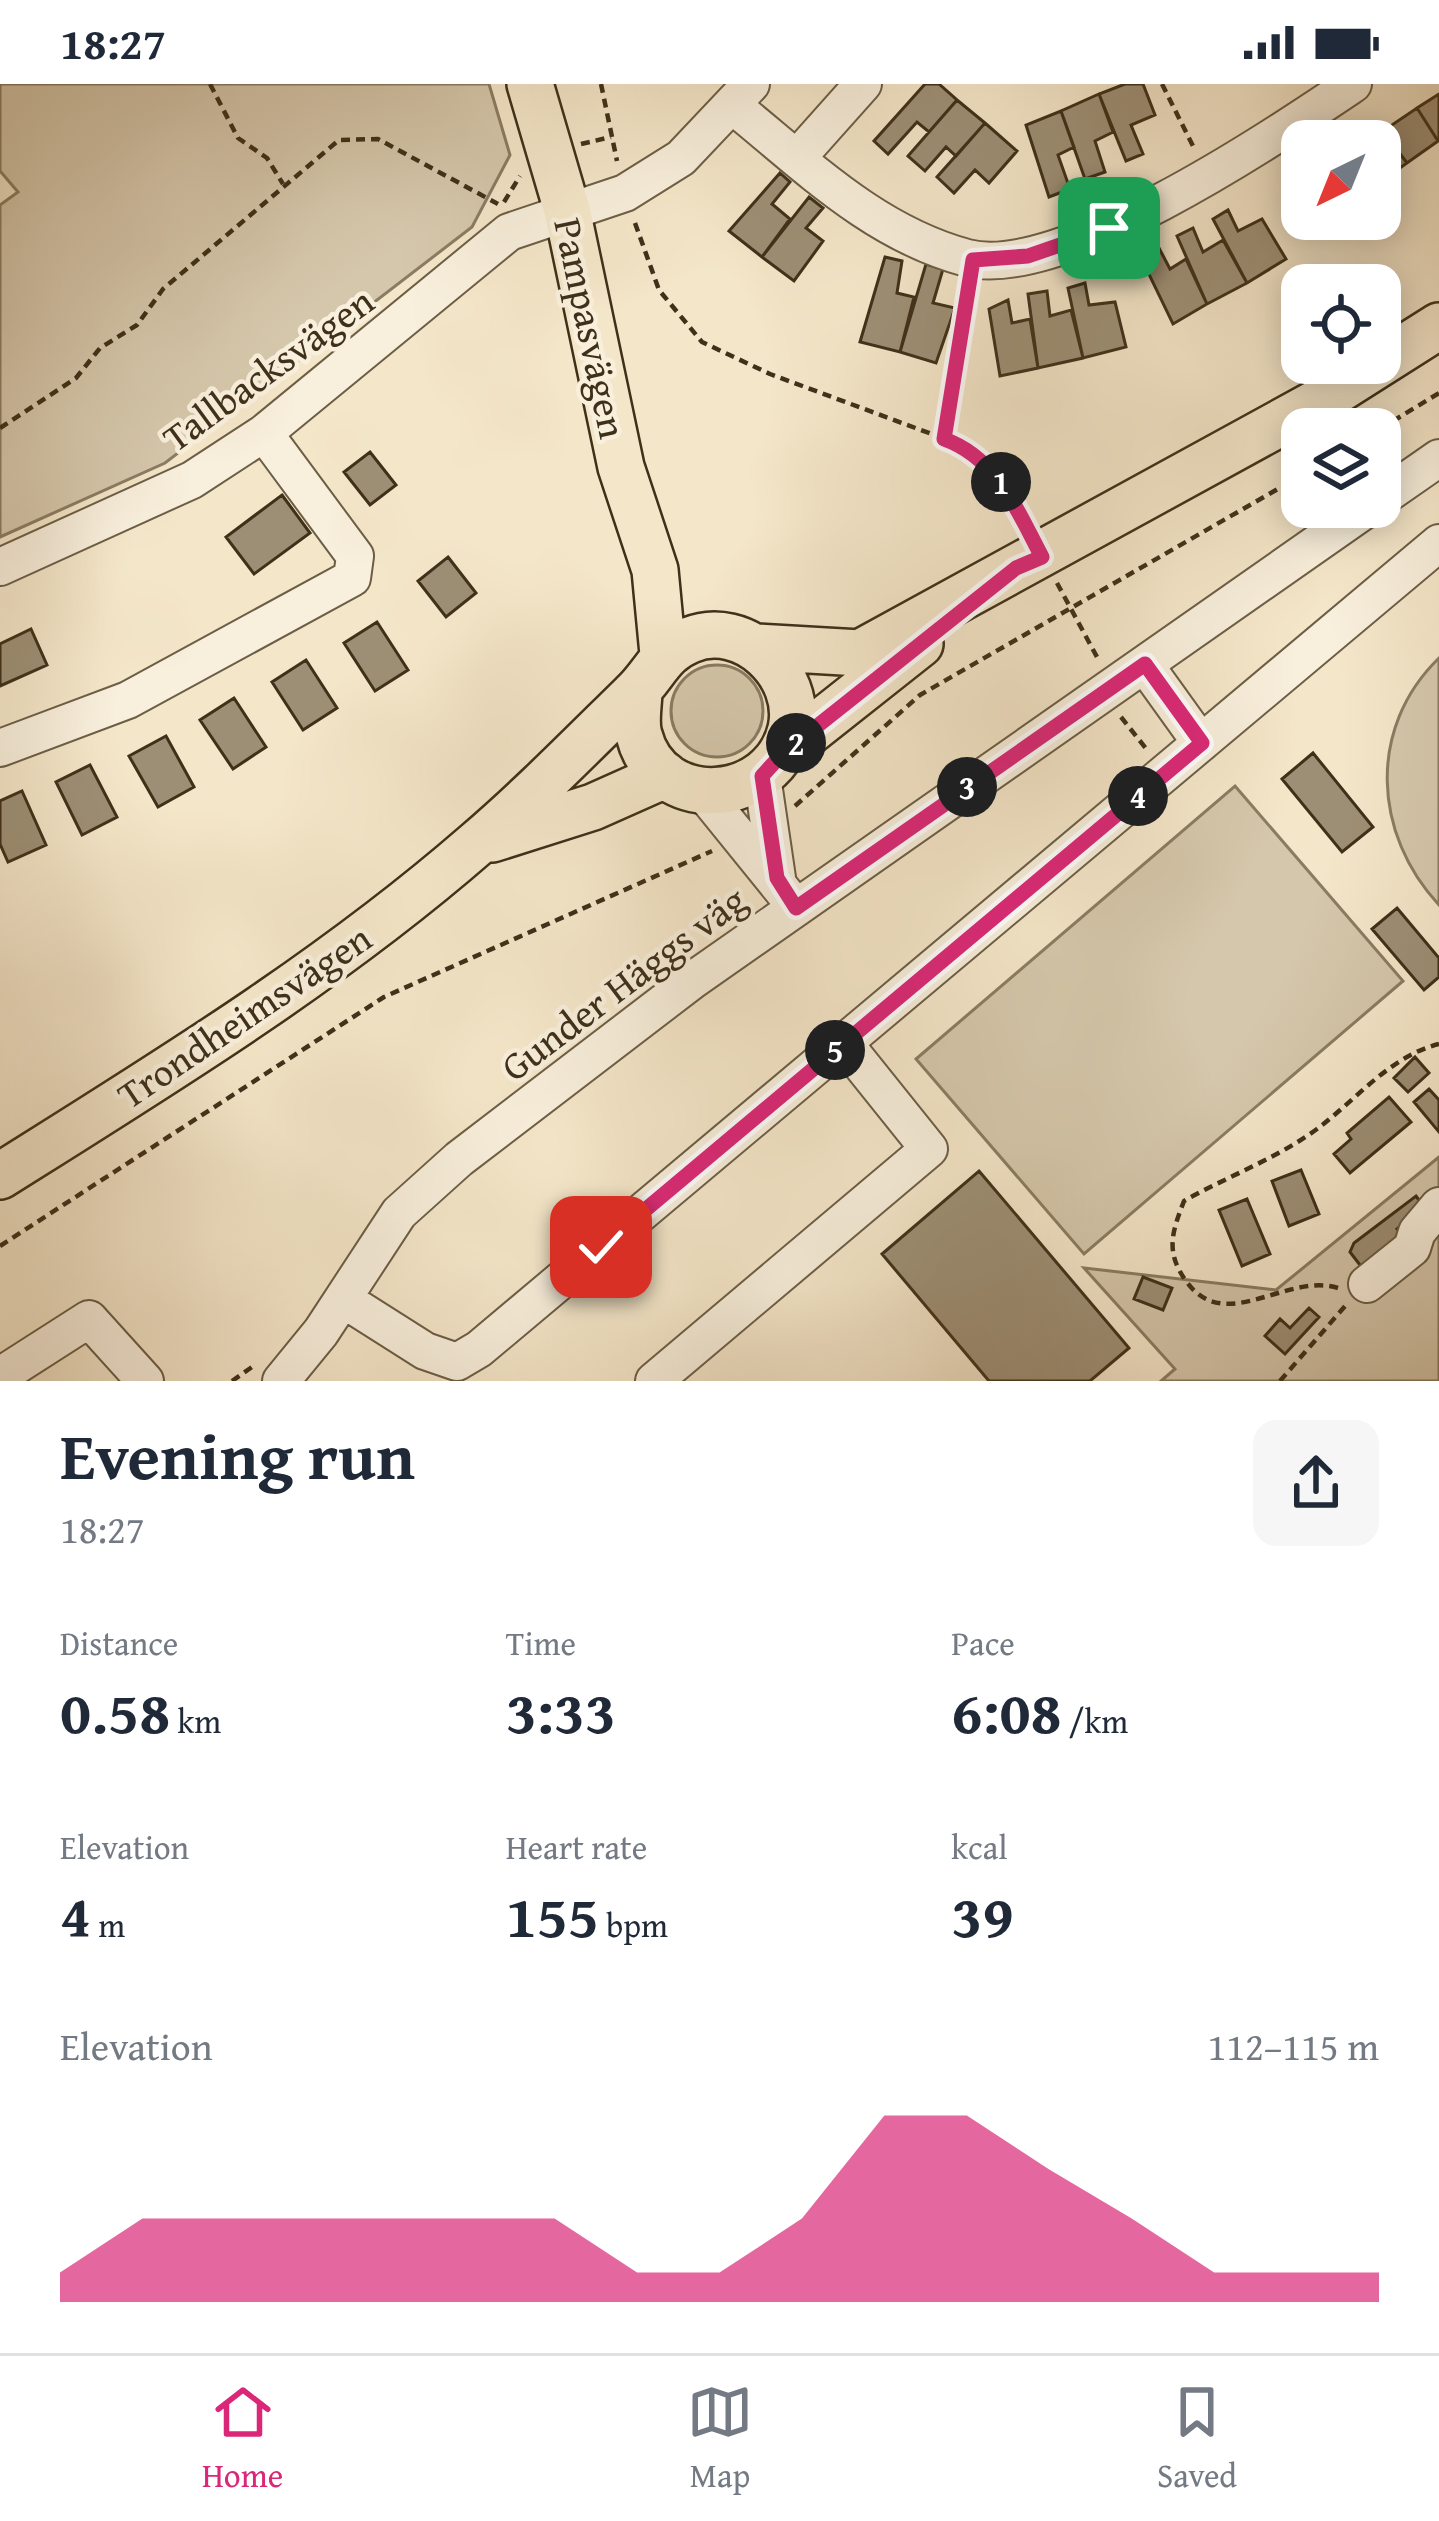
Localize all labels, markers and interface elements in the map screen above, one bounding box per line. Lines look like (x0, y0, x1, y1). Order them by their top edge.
text: 18:27 (60, 10, 166, 75)
north arrow (1281, 120, 1401, 240)
map controls (1281, 120, 1401, 528)
pin (1058, 177, 1160, 279)
icon: arrive (1076, 195, 1142, 261)
street label: Pampasvägen (540, 213, 643, 443)
button: locate (1281, 264, 1401, 384)
street label: Tallbacksvägen (150, 272, 385, 465)
button: layers (1281, 408, 1401, 528)
pin: 1 (971, 452, 1031, 512)
text: 1 (992, 458, 1010, 506)
pin: 2 (766, 713, 826, 773)
text: 2 (787, 719, 805, 767)
pin: 3 (937, 757, 997, 817)
text: 3 (958, 763, 976, 811)
pin: 4 (1108, 766, 1168, 826)
text: 4 (1129, 772, 1147, 820)
street label: Gunder Häggs väg (488, 871, 758, 1094)
street label: Trondheimsvägen (105, 909, 382, 1122)
pin: 5 (805, 1020, 865, 1080)
text: 5 (826, 1026, 844, 1074)
pin (550, 1196, 652, 1298)
icon: check (568, 1214, 634, 1280)
text: Evening run (60, 1406, 415, 1503)
button: share (1253, 1420, 1379, 1546)
text: 18:27 (60, 1500, 145, 1557)
text: Distance (60, 1619, 178, 1667)
text: Time (506, 1619, 576, 1667)
text: Pace (951, 1619, 1015, 1667)
text: 0.58 (60, 1667, 170, 1755)
text: 3:33 (506, 1667, 616, 1755)
text: 6:08 (951, 1667, 1062, 1755)
text: km (170, 1697, 221, 1745)
text: /km (1062, 1697, 1128, 1745)
text: Elevation (60, 1823, 189, 1871)
text: Heart rate (506, 1823, 647, 1871)
text: kcal (951, 1823, 1008, 1871)
text: 4 (60, 1871, 91, 1959)
text: 155 (506, 1871, 599, 1959)
text: 39 (951, 1871, 1014, 1959)
text: m (91, 1901, 125, 1949)
text: bpm (599, 1901, 668, 1949)
text: Elevation (60, 2017, 213, 2074)
text: 112–115 m (1207, 2017, 1379, 2074)
tab: Home (202, 2379, 283, 2499)
tab: Map (687, 2379, 753, 2499)
tab: Saved (1157, 2379, 1237, 2499)

